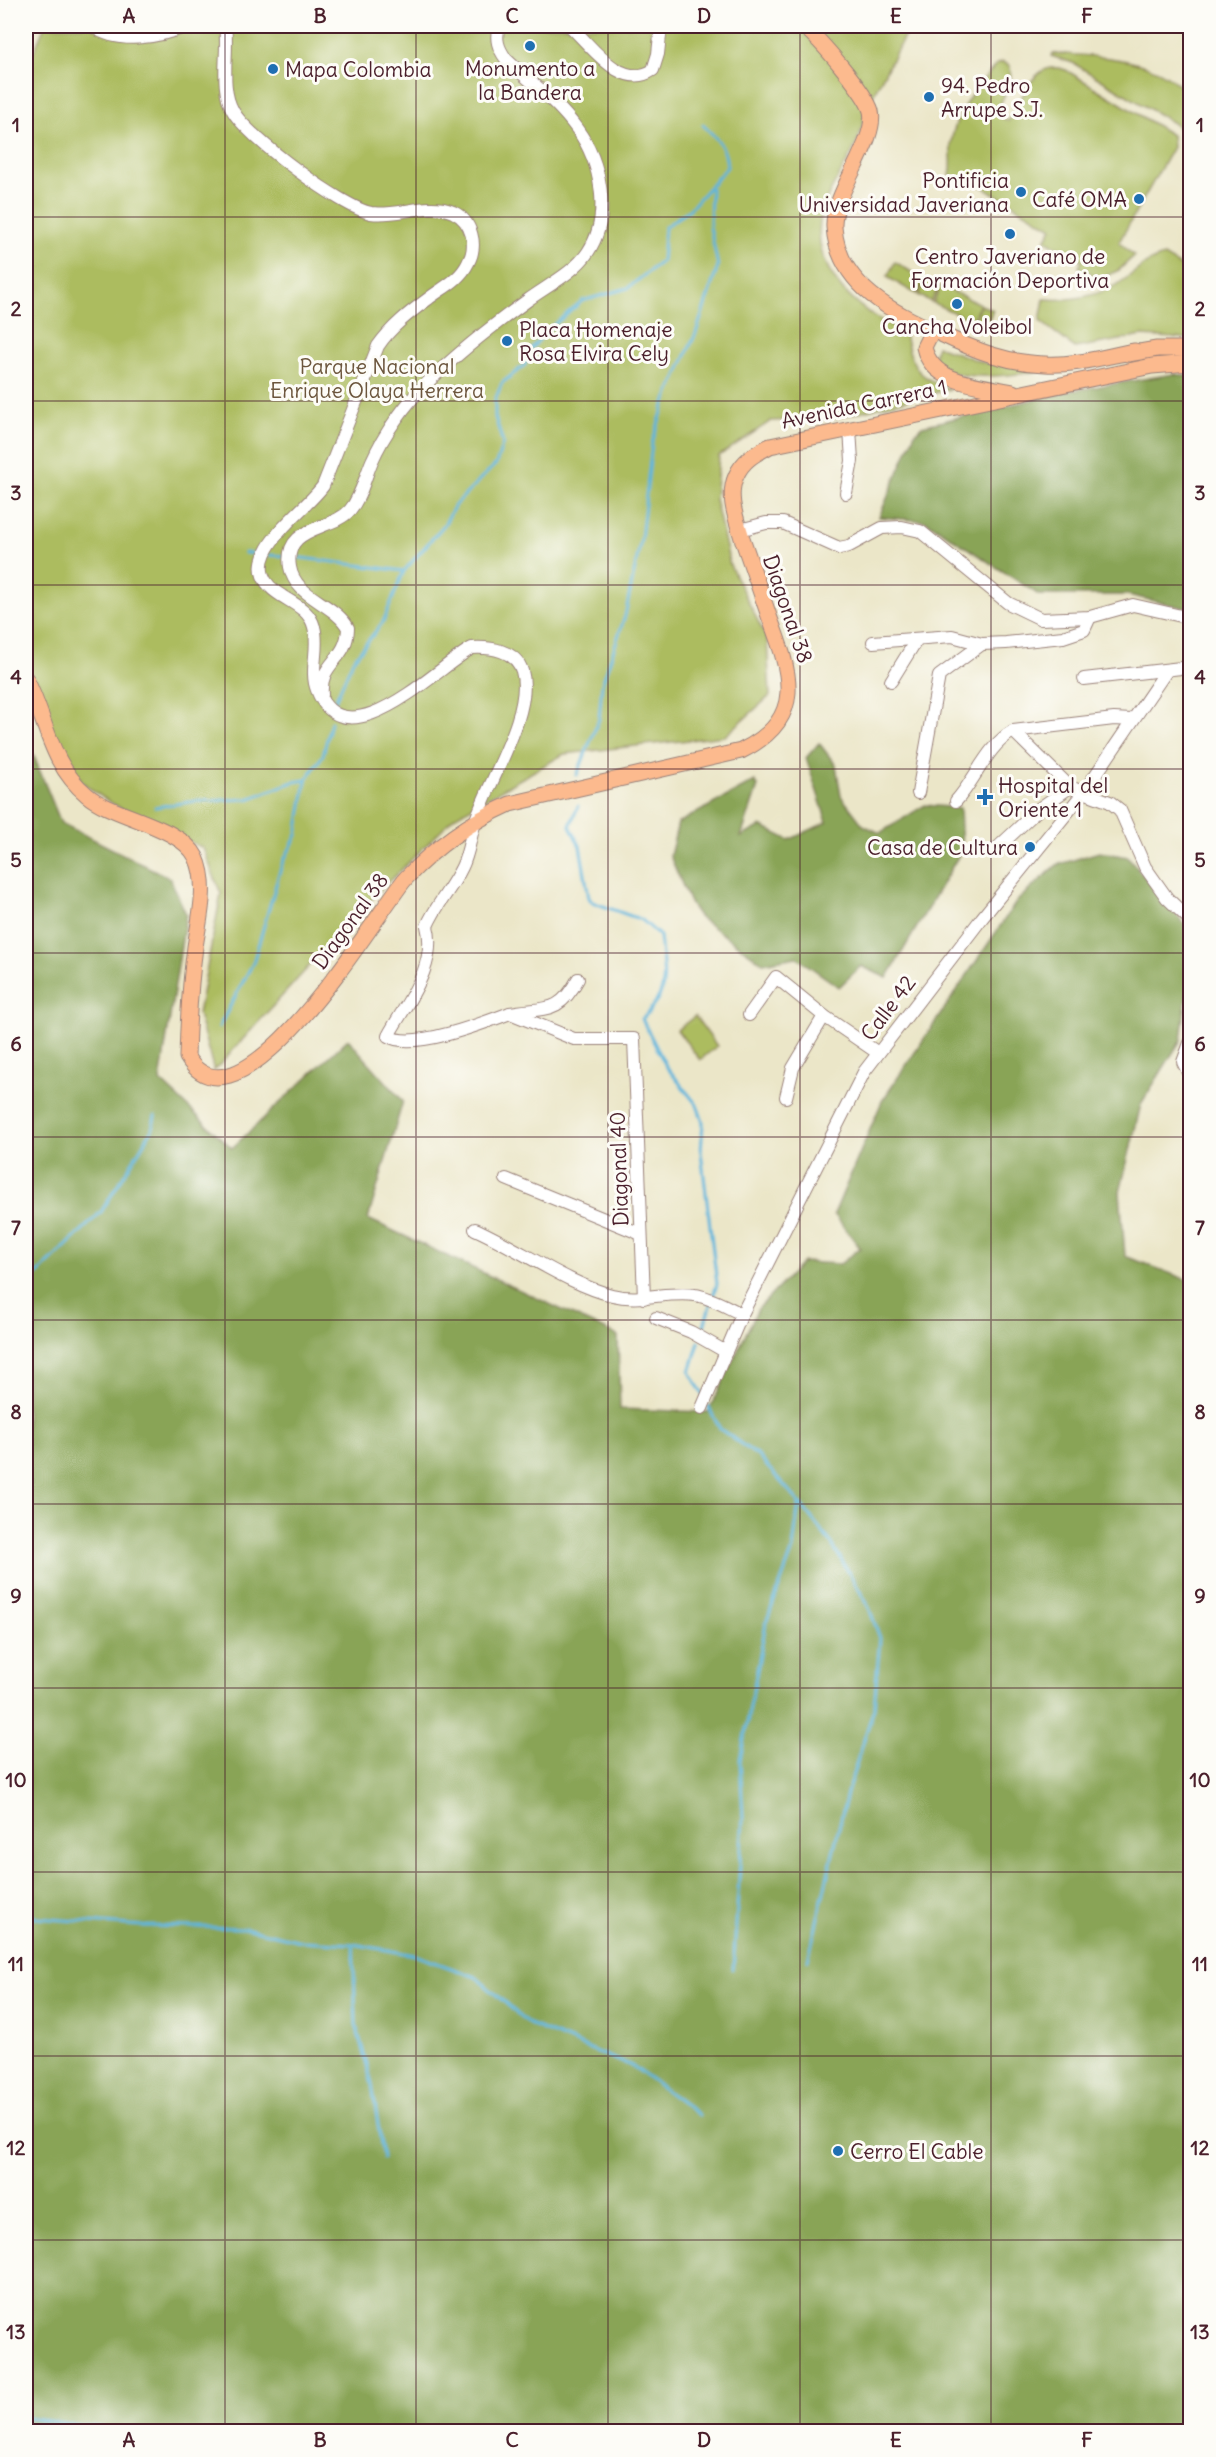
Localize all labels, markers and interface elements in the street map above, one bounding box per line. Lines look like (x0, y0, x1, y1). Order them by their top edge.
text: A (123, 3, 136, 28)
text: B (313, 3, 327, 28)
text: C (505, 3, 519, 28)
text: D (697, 3, 711, 28)
text: E (890, 3, 902, 28)
text: F (1081, 3, 1093, 28)
marker: Monumento a la Bandera (523, 39, 537, 53)
place label: Monumento a la Bandera (465, 55, 595, 106)
place label: Mapa Colombia (285, 56, 431, 83)
marker: Mapa Colombia (266, 62, 280, 76)
place label: 94. Pedro Arrupe S.J. (941, 72, 1043, 123)
marker: 94. Pedro Arrupe S.J. (922, 90, 936, 104)
text: 1 (12, 112, 20, 137)
text: 1 (1196, 112, 1204, 137)
place label: Pontificia Universidad Javeriana (799, 167, 1009, 218)
marker: Pontificia Universidad Javeriana (1014, 185, 1028, 199)
place label: Café OMA (1032, 186, 1127, 213)
marker: Café OMA (1132, 192, 1146, 206)
marker: Centro Javeriano de Formación Deportiva (1003, 227, 1017, 241)
place label: Centro Javeriano de Formación Deportiva (911, 243, 1109, 294)
text: 2 (11, 296, 22, 321)
text: 2 (1195, 296, 1206, 321)
marker: Cancha Voleibol (950, 297, 964, 311)
place label: Cancha Voleibol (882, 313, 1032, 340)
place label: Placa Homenaje Rosa Elvira Cely (519, 316, 673, 367)
marker: Placa Homenaje Rosa Elvira Cely (500, 334, 514, 348)
park label: Parque Nacional Enrique Olaya Herrera (270, 353, 484, 404)
street label: Avenida Carrera 1 (779, 373, 949, 435)
text: 3 (10, 480, 22, 505)
text: 3 (1194, 480, 1206, 505)
street label: Diagonal 38 (757, 551, 819, 667)
text: 4 (10, 664, 22, 689)
text: 4 (1194, 664, 1206, 689)
place label: Hospital del Oriente 1 (998, 772, 1108, 823)
marker: Hospital del Oriente 1 (976, 788, 994, 806)
place label: Casa de Cultura (867, 834, 1018, 861)
marker: Casa de Cultura (1023, 840, 1037, 854)
text: 5 (10, 847, 22, 872)
text: 5 (1194, 847, 1206, 872)
street label: Diagonal 38 (306, 867, 394, 975)
street label: Calle 42 (855, 970, 921, 1046)
text: 6 (10, 1031, 22, 1056)
text: 6 (1194, 1031, 1206, 1056)
street label: Diagonal 40 (604, 1111, 634, 1227)
text: 7 (11, 1215, 21, 1240)
text: 7 (1195, 1215, 1205, 1240)
text: 8 (10, 1399, 22, 1424)
text: 8 (1194, 1399, 1206, 1424)
text: 9 (10, 1583, 22, 1608)
text: 9 (1194, 1583, 1206, 1608)
text: 10 (5, 1767, 27, 1792)
text: 10 (1189, 1767, 1211, 1792)
text: 11 (8, 1951, 24, 1976)
text: 11 (1192, 1951, 1208, 1976)
text: 12 (7, 2135, 25, 2160)
text: 12 (1191, 2135, 1209, 2160)
place label: Cerro El Cable (850, 2138, 984, 2165)
marker: Cerro El Cable (831, 2144, 845, 2158)
text: 13 (6, 2319, 26, 2344)
text: 13 (1190, 2319, 1210, 2344)
text: A (123, 2427, 136, 2452)
text: B (313, 2427, 327, 2452)
text: C (505, 2427, 519, 2452)
text: D (697, 2427, 711, 2452)
text: E (890, 2427, 902, 2452)
text: F (1081, 2427, 1093, 2452)

